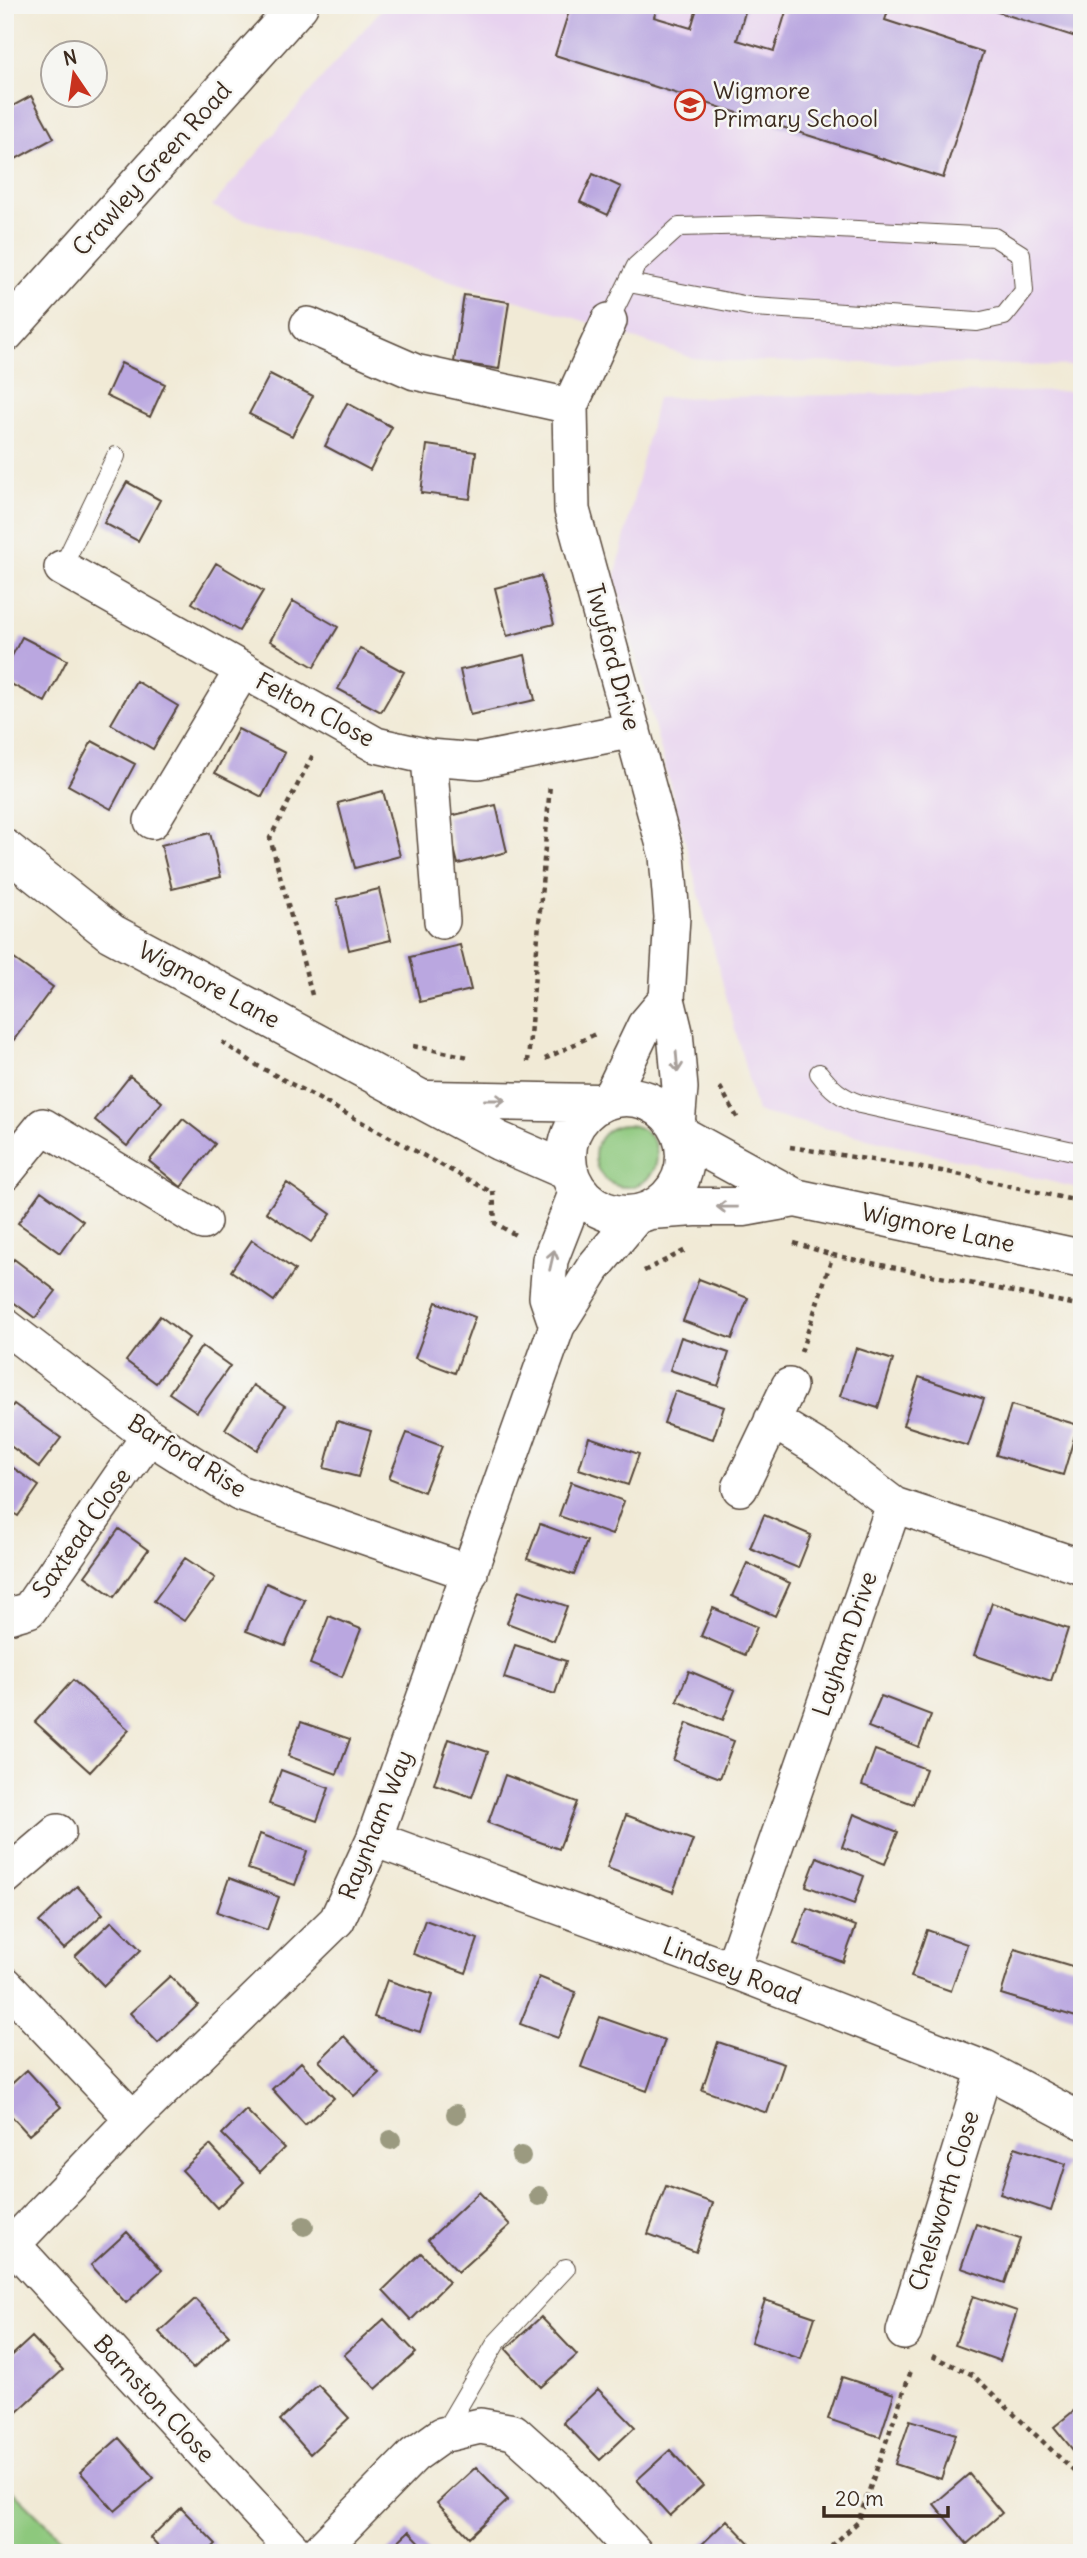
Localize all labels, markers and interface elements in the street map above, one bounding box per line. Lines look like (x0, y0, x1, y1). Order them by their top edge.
north arrow (38, 38, 108, 108)
text: N (61, 44, 79, 71)
street label: Crawley Green Road (65, 75, 237, 261)
place label: Wigmore Primary School (713, 75, 878, 133)
school or university icon: Wigmore Primary School (673, 88, 707, 122)
street label: Twyford Drive (580, 580, 648, 733)
street label: Felton Close (251, 665, 380, 753)
street label: Wigmore Lane (133, 934, 285, 1034)
one-way arrow (671, 1050, 684, 1072)
one-way arrow (483, 1093, 506, 1107)
street label: Wigmore Lane (859, 1196, 1018, 1258)
one-way arrow (716, 1200, 739, 1214)
one-way arrow (546, 1249, 559, 1271)
street label: Barford Rise (123, 1407, 252, 1503)
street label: Saxtead Close (25, 1462, 137, 1603)
street label: Layham Drive (805, 1567, 883, 1720)
street label: Raynham Way (331, 1745, 419, 1904)
street label: Lindsey Road (659, 1930, 806, 2010)
street label: Chelsworth Close (901, 2107, 985, 2295)
street label: Barnston Close (88, 2328, 222, 2468)
scale bar (824, 2474, 949, 2518)
text: 20 m (835, 2485, 884, 2512)

